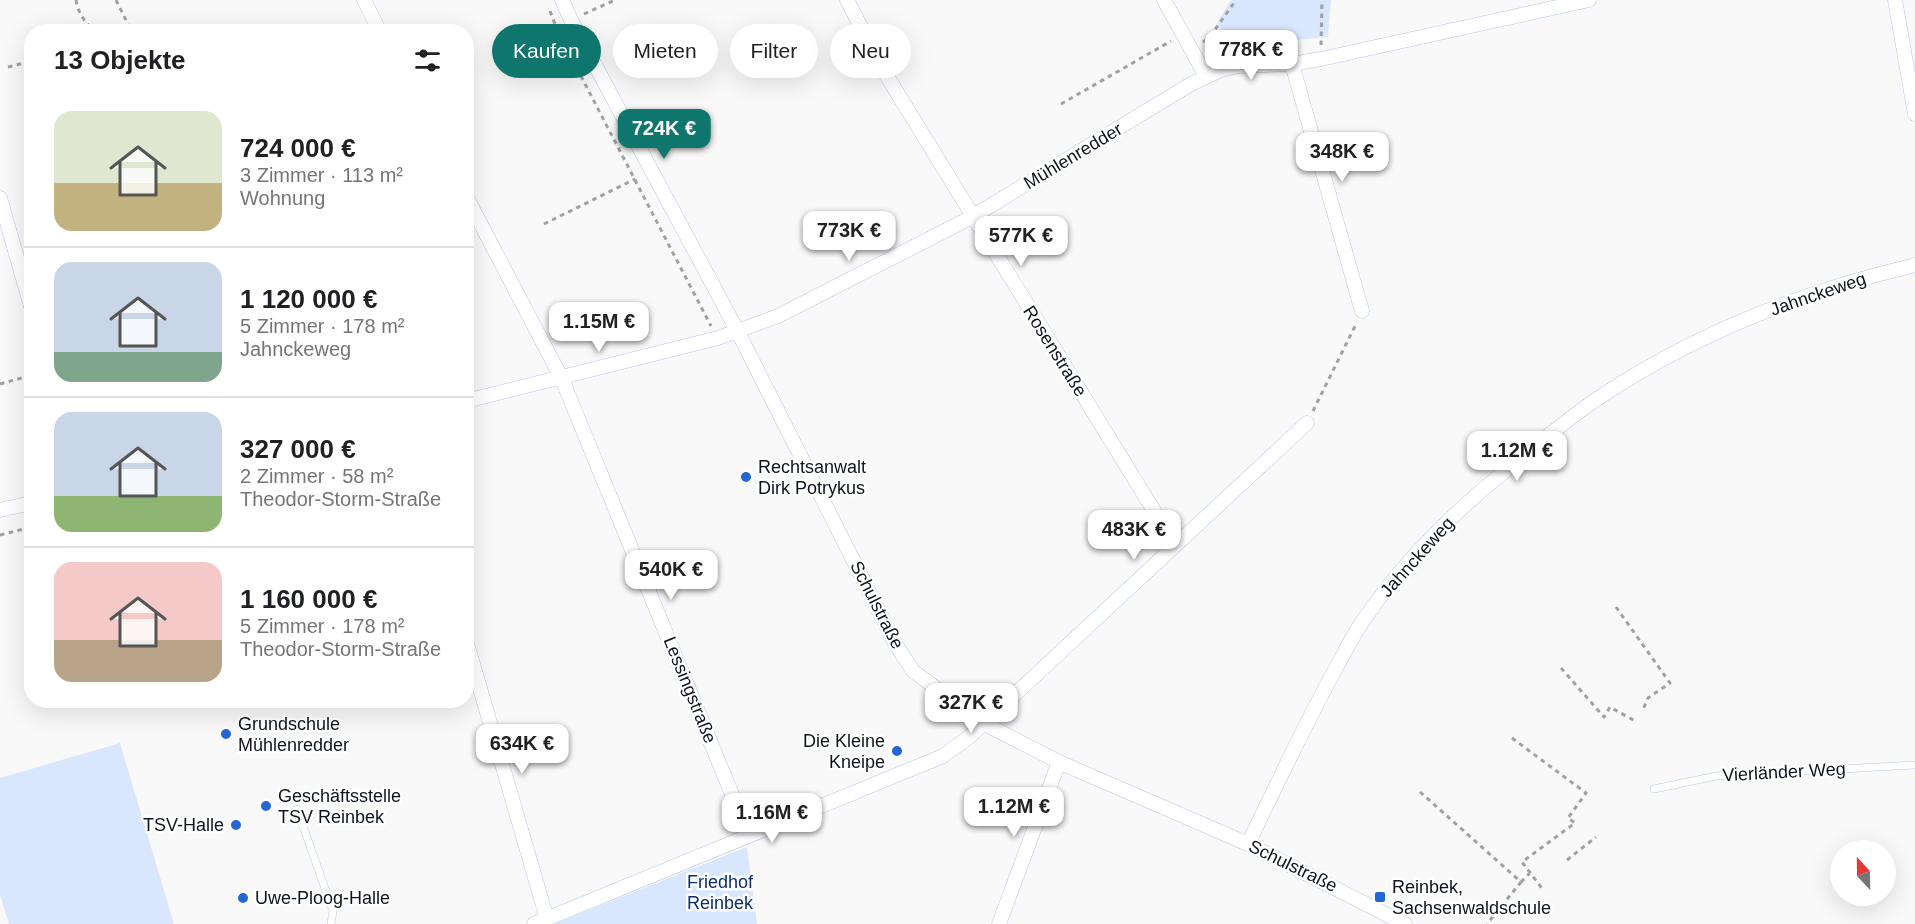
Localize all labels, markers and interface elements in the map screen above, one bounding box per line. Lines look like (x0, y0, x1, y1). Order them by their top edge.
chip: Kaufen (492, 24, 601, 78)
chip: Mieten (613, 24, 718, 78)
chip: Filter (730, 24, 818, 78)
chip: Neu (830, 24, 911, 78)
pin: 778K € (1202, 30, 1300, 81)
text: 778K € (1219, 38, 1283, 60)
icon: filters (411, 44, 444, 77)
text: 13 Objekte (54, 45, 186, 75)
pin: 724K € (615, 109, 713, 160)
text: 724K € (632, 117, 696, 139)
street label: Mühlenredder (1020, 119, 1126, 193)
pin: 348K € (1293, 132, 1391, 183)
text: 724 000 € (240, 133, 356, 163)
icon: home (102, 135, 174, 207)
text: 348K € (1310, 140, 1374, 162)
text: 3 Zimmer · 113 m² (240, 164, 403, 186)
text: Wohnung (240, 187, 325, 209)
pin: 773K € (800, 211, 898, 262)
pin: 577K € (972, 216, 1070, 267)
text: 773K € (817, 219, 881, 241)
text: 577K € (989, 224, 1053, 246)
street label: Jahnckeweg (1767, 268, 1869, 320)
text: 1 120 000 € (240, 284, 377, 314)
icon: home (102, 286, 174, 358)
pin: 1.15M € (544, 302, 654, 353)
street label: Rosenstraße (1019, 302, 1091, 400)
text: 1.15M € (563, 310, 635, 332)
text: 5 Zimmer · 178 m² (240, 315, 404, 337)
text: Jahnckeweg (240, 338, 351, 360)
pin: 1.12M € (1462, 431, 1572, 482)
text: 327 000 € (240, 434, 356, 464)
icon: home (102, 436, 174, 508)
text: 1.12M € (1481, 439, 1553, 461)
place label: Rechtsanwalt Dirk Potrykus (758, 457, 866, 498)
text: 2 Zimmer · 58 m² (240, 465, 393, 487)
marker: Rechtsanwalt Dirk Potrykus (739, 470, 753, 484)
text: Theodor-Storm-Straße (240, 488, 441, 510)
pin: 483K € (1085, 510, 1183, 561)
street label: Jahnckeweg (1376, 513, 1458, 601)
text: 483K € (1102, 518, 1166, 540)
pin: 540K € (622, 550, 720, 601)
text: 540K € (639, 558, 703, 580)
street label: Schulstraße (846, 558, 908, 652)
text: 1 160 000 € (240, 584, 377, 614)
icon: home (102, 586, 174, 658)
text: 5 Zimmer · 178 m² (240, 615, 404, 637)
street label: Lessingstraße (660, 634, 720, 746)
text: Theodor-Storm-Straße (240, 638, 441, 660)
pin: 327K € (922, 683, 1020, 734)
text: 327K € (939, 691, 1003, 713)
place label: Grundschule Mühlenredder (238, 714, 349, 755)
pin: 634K € (473, 724, 571, 775)
marker: Grundschule Mühlenredder (219, 727, 233, 741)
place label: Die Kleine Kneipe (803, 731, 885, 772)
text: 634K € (490, 732, 554, 754)
marker: Die Kleine Kneipe (890, 744, 904, 758)
street label: Vierländer Weg (1722, 759, 1846, 785)
place label: Geschäftsstelle TSV Reinbek (278, 786, 401, 827)
pin: 1.12M € (959, 787, 1069, 838)
pin: 1.16M € (717, 793, 827, 844)
text: 1.12M € (978, 795, 1050, 817)
marker: Geschäftsstelle TSV Reinbek (259, 799, 273, 813)
text: 1.16M € (736, 801, 808, 823)
place label: TSV-Halle (143, 815, 224, 835)
marker: TSV-Halle (229, 818, 243, 832)
street label: Schulstraße (1245, 836, 1341, 896)
north arrow (1830, 840, 1896, 906)
map controls (1830, 840, 1896, 906)
park label: Friedhof Reinbek (687, 872, 754, 913)
place label: Reinbek, Sachsenwaldschule (1392, 877, 1551, 918)
place label: Uwe-Ploog-Halle (255, 888, 390, 908)
marker: Reinbek, Sachsenwaldschule (1373, 890, 1387, 904)
marker: Uwe-Ploog-Halle (236, 891, 250, 905)

